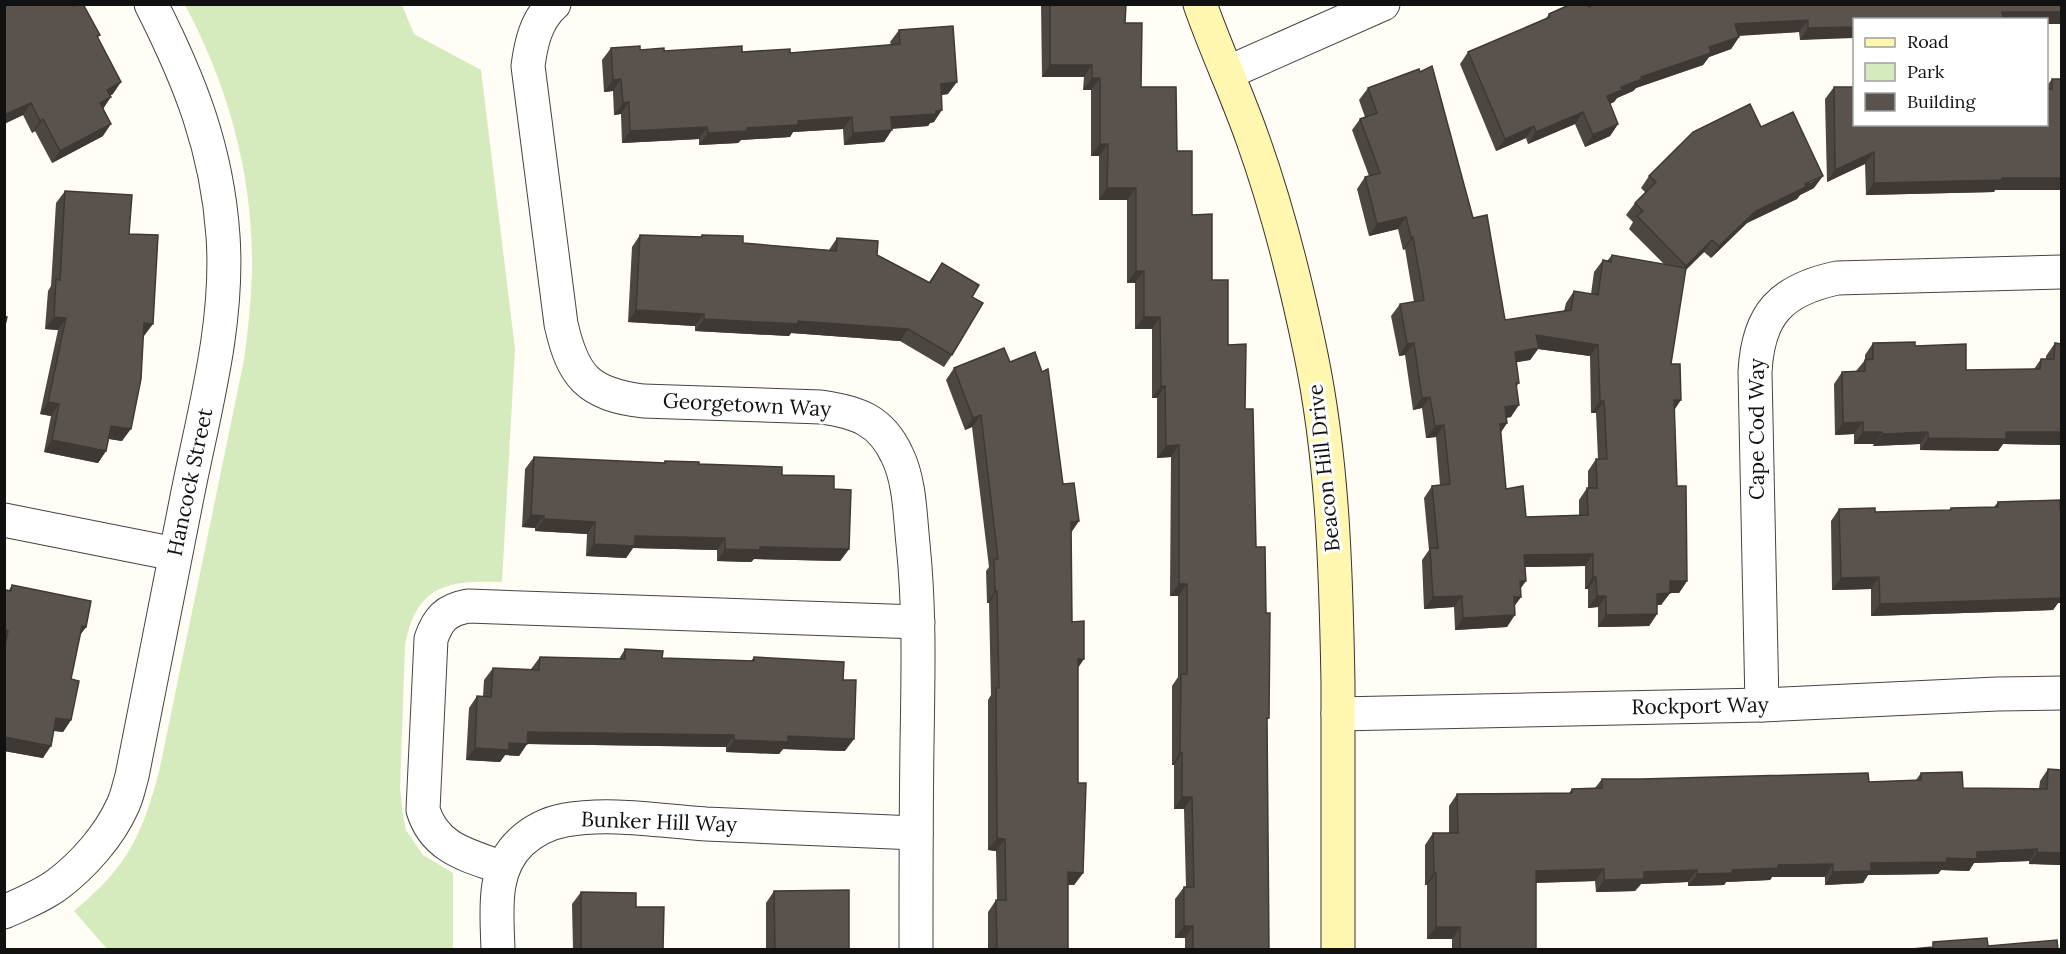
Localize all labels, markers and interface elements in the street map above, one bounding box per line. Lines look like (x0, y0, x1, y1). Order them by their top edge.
legend (1853, 18, 2048, 126)
text: Road (1907, 30, 1949, 53)
text: Park (1907, 60, 1945, 83)
text: Building (1907, 90, 1977, 113)
street label: Cape Cod Way (1743, 358, 1770, 500)
street label: Beacon Hill Drive (1301, 383, 1346, 553)
street label: Georgetown Way (662, 387, 832, 422)
street label: Hancock Street (161, 405, 219, 558)
street label: Rockport Way (1631, 691, 1769, 720)
street label: Bunker Hill Way (580, 805, 738, 838)

